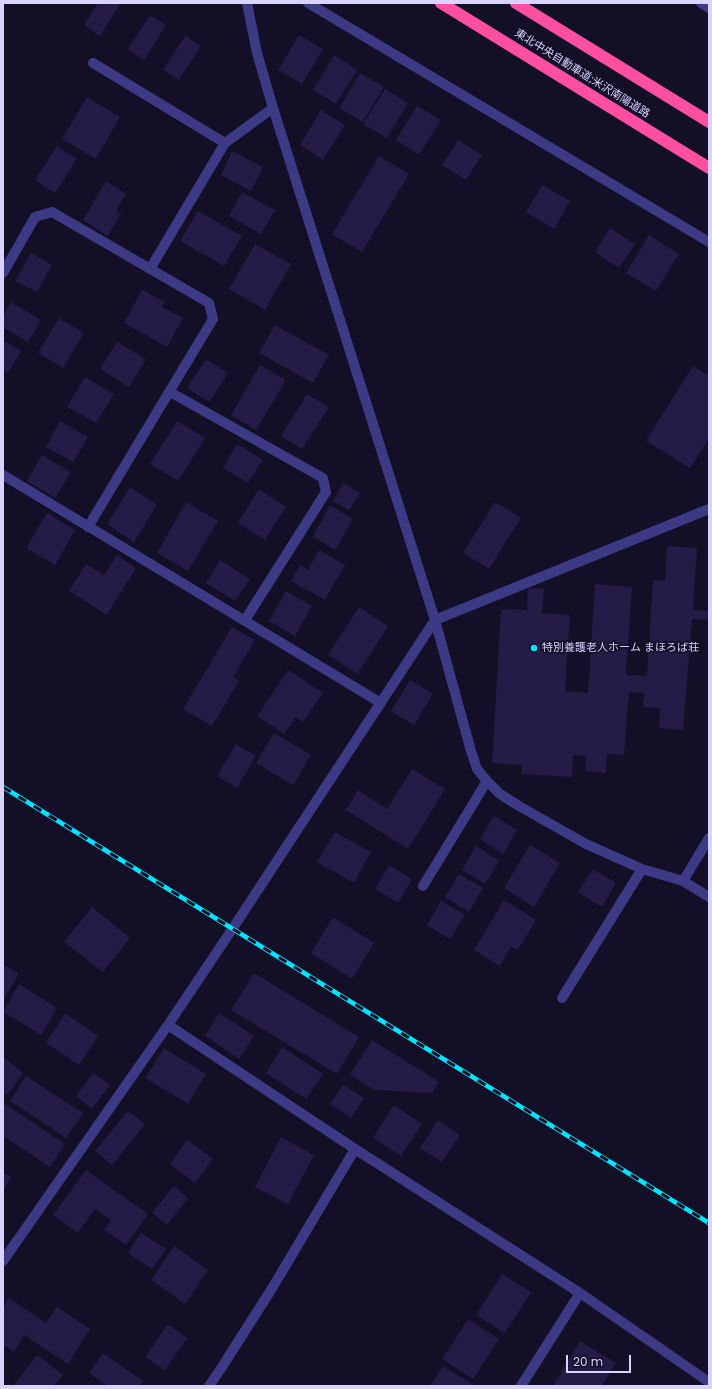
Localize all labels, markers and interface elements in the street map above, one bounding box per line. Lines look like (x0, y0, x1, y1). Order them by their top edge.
street label: 東北中央自動車道;米沢南陽道路 (512, 27, 652, 121)
place label: 特別養護老人ホーム まほろば荘 (542, 641, 699, 655)
marker: 特別養護老人ホーム まほろば荘 (529, 643, 539, 653)
scale bar (568, 1347, 633, 1373)
text: 20 m (573, 1353, 603, 1370)

